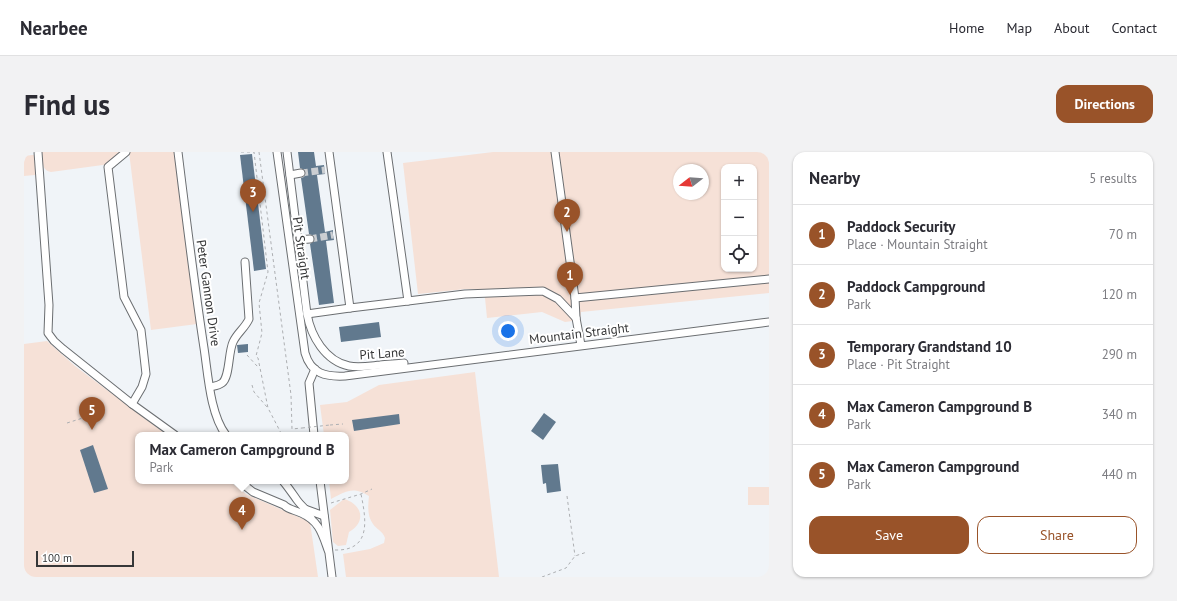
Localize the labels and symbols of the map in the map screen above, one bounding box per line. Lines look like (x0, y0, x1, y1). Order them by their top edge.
north arrow (673, 164, 709, 200)
pin: 3 (240, 179, 266, 212)
pin: 2 (554, 199, 580, 232)
street label: Pit Straight (289, 216, 314, 281)
street label: Peter Gannon Drive (193, 239, 224, 347)
pin: 1 (557, 262, 583, 295)
street label: Mountain Straight (528, 319, 631, 348)
your location (498, 321, 518, 341)
street label: Pit Lane (359, 343, 405, 364)
pin: 5 (79, 397, 105, 430)
pin: 4 (229, 497, 255, 530)
scale bar (36, 549, 134, 568)

